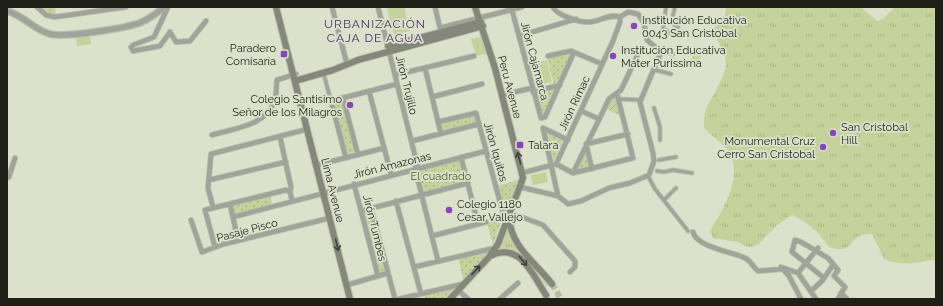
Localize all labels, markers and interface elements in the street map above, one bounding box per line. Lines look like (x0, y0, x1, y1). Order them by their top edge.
place label: Institución Educativa 0043 San Cristobal (642, 14, 747, 40)
district label: URBANIZACIÓN CAJA DE AGUA (324, 17, 426, 45)
street label: Jirón Cajamarca (518, 20, 551, 102)
marker: Institución Educativa 0043 San Cristobal (629, 21, 639, 31)
place label: Paradero Comisaría (226, 42, 276, 68)
place label: Institución Educativa Mater Purissima (621, 44, 726, 70)
marker: Paradero Comisaría (279, 49, 289, 59)
marker: Institución Educativa Mater Purissima (608, 51, 618, 61)
street label: Jirón Trujillo (393, 54, 420, 116)
street label: Peru Avenue (495, 54, 524, 121)
street label: Jirón Rimac (556, 74, 593, 133)
place label: Colegio Santisimo Señor de los Milagros (232, 93, 342, 119)
marker: Colegio Santisimo Señor de los Milagros (345, 100, 355, 110)
street label: Jirón Iquitos (481, 121, 510, 183)
place label: San Cristobal Hill (841, 121, 908, 147)
marker: San Cristobal Hill (828, 128, 838, 138)
place label: Monumental Cruz Cerro San Cristobal (717, 135, 816, 161)
place label: Talara (528, 139, 558, 152)
marker: Talara (515, 140, 525, 150)
marker: Monumental Cruz Cerro San Cristobal (818, 142, 828, 152)
street label: Jirón Amazonas (352, 150, 432, 181)
one-way arrow (514, 152, 522, 165)
street label: Lima Avenue (318, 157, 347, 224)
park label: El cuadrado (411, 170, 472, 183)
street label: Jirón Tumbes (360, 194, 389, 263)
place label: Colegio 1180 Cesar Vallejo (457, 198, 523, 224)
marker: Colegio 1180 Cesar Vallejo (444, 205, 454, 215)
street label: Pasaje Pisco (215, 216, 280, 245)
one-way arrow (334, 238, 341, 251)
one-way arrow (518, 256, 527, 267)
one-way arrow (471, 265, 481, 275)

